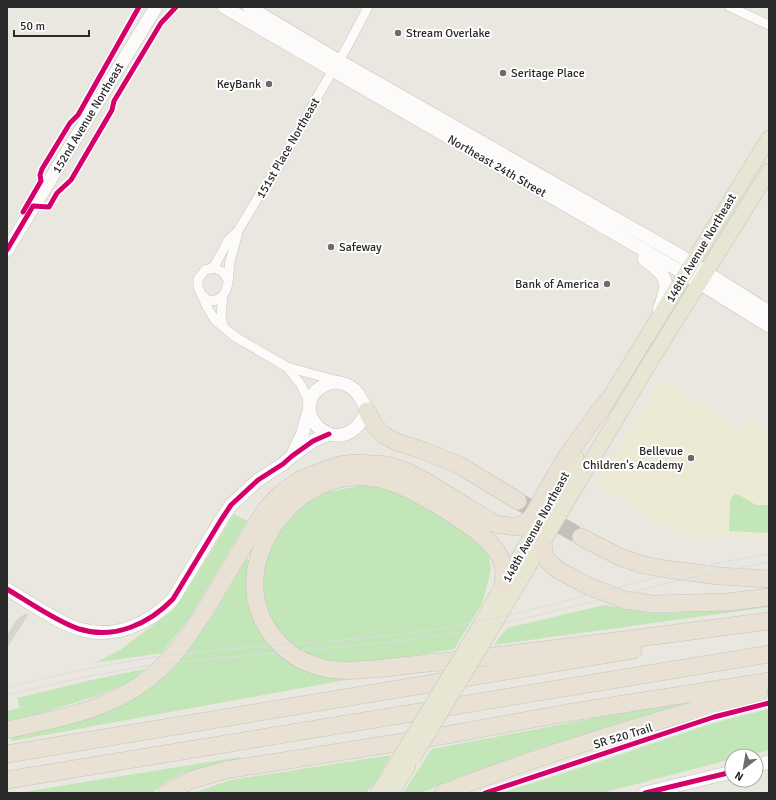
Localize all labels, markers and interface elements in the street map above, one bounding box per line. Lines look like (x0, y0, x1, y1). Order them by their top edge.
scale bar (14, 12, 89, 38)
text: 50 m (20, 19, 45, 34)
place label: Stream Overlake (406, 26, 490, 41)
marker: Stream Overlake (393, 28, 403, 38)
street label: 152nd Avenue Northeast (49, 60, 127, 176)
place label: Seritage Place (511, 66, 585, 81)
marker: Seritage Place (498, 68, 508, 78)
place label: KeyBank (217, 77, 261, 92)
marker: KeyBank (264, 79, 274, 89)
street label: 151st Place Northeast (254, 95, 323, 201)
street label: Northeast 24th Street (445, 132, 549, 201)
street label: 148th Avenue Northeast (663, 191, 740, 305)
place label: Safeway (339, 240, 382, 255)
marker: Safeway (326, 242, 336, 252)
place label: Bank of America (515, 277, 599, 292)
marker: Bank of America (602, 279, 612, 289)
place label: Bellevue Children's Academy (583, 444, 683, 473)
marker: Bellevue Children's Academy (686, 453, 696, 463)
street label: 148th Avenue Northeast (500, 469, 573, 585)
street label: SR 520 Trail (592, 720, 655, 753)
north arrow (724, 748, 764, 788)
text: N (732, 769, 746, 784)

